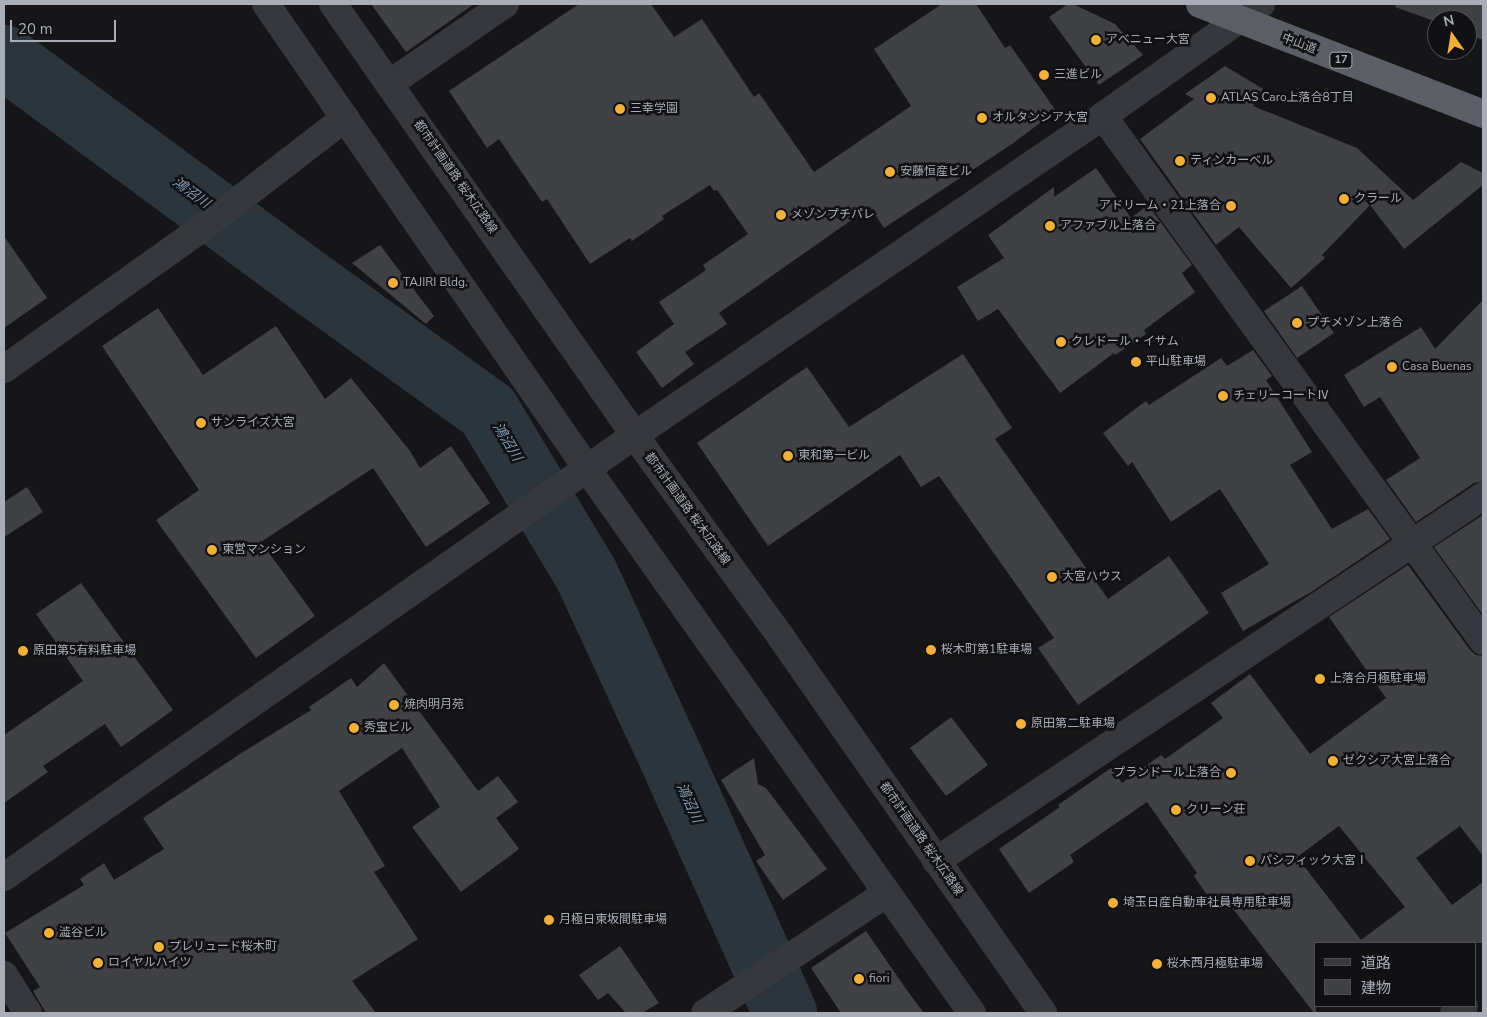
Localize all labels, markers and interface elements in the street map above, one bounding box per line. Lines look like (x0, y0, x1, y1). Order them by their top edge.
scale bar (12, 10, 119, 42)
north arrow (1427, 10, 1477, 60)
text: N (1441, 10, 1456, 31)
text: 20 m (18, 19, 53, 39)
street label: 中山道 (1280, 31, 1318, 57)
place label: アベニュー大宮 (1106, 33, 1190, 47)
marker: アベニュー大宮 (1090, 34, 1102, 46)
road number: 17 (1328, 52, 1354, 68)
place label: 三進ビル (1054, 68, 1102, 82)
marker: 三進ビル (1038, 69, 1050, 81)
place label: ATLAS Caro上落合8丁目 (1221, 91, 1354, 105)
marker: ATLAS Caro上落合8丁目 (1205, 92, 1217, 104)
place label: 三幸学園 (630, 102, 678, 116)
marker: 三幸学園 (614, 103, 626, 115)
place label: オルタンシア大宮 (992, 111, 1088, 125)
marker: オルタンシア大宮 (976, 112, 988, 124)
street label: 都市計画道路 桜木広路線 (410, 118, 500, 236)
place label: ティンカーベル (1190, 154, 1274, 168)
marker: ティンカーベル (1174, 155, 1186, 167)
place label: 安藤恒産ビル (900, 165, 972, 179)
marker: 安藤恒産ビル (884, 166, 896, 178)
water label: 鴻沼川 (169, 174, 213, 212)
place label: クラール (1354, 192, 1402, 206)
marker: クラール (1338, 193, 1350, 205)
place label: アドリーム・21上落合 (1099, 199, 1221, 213)
marker: アドリーム・21上落合 (1225, 200, 1237, 212)
place label: メゾンプチパレ (791, 208, 875, 222)
marker: メゾンプチパレ (775, 209, 787, 221)
place label: アファブル上落合 (1060, 219, 1156, 233)
marker: アファブル上落合 (1044, 220, 1056, 232)
place label: TAJIRI Bldg. (403, 276, 468, 290)
marker: TAJIRI Bldg. (387, 277, 399, 289)
place label: プチメゾン上落合 (1307, 316, 1403, 330)
marker: プチメゾン上落合 (1291, 317, 1303, 329)
place label: クレドール・イサム (1071, 335, 1179, 349)
marker: クレドール・イサム (1055, 336, 1067, 348)
place label: 平山駐車場 (1146, 355, 1206, 369)
marker: 平山駐車場 (1130, 356, 1142, 368)
place label: Casa Buenas (1402, 360, 1472, 374)
marker: Casa Buenas (1386, 361, 1398, 373)
place label: チェリーコートⅣ (1233, 389, 1329, 403)
marker: チェリーコートⅣ (1217, 390, 1229, 402)
place label: サンライズ大宮 (211, 416, 295, 430)
marker: サンライズ大宮 (195, 417, 207, 429)
water label: 鴻沼川 (489, 420, 525, 464)
place label: 東和第一ビル (798, 449, 870, 463)
street label: 都市計画道路 桜木広路線 (641, 450, 733, 568)
marker: 東和第一ビル (782, 450, 794, 462)
place label: 東営マンション (222, 543, 306, 557)
marker: 東営マンション (206, 544, 218, 556)
place label: 大宮ハウス (1062, 570, 1122, 584)
marker: 大宮ハウス (1046, 571, 1058, 583)
place label: 桜木町第1駐車場 (941, 643, 1032, 657)
place label: 原田第5有料駐車場 (33, 644, 136, 658)
marker: 桜木町第1駐車場 (925, 644, 937, 656)
marker: 原田第5有料駐車場 (17, 645, 29, 657)
place label: 上落合月極駐車場 (1330, 672, 1426, 686)
marker: 上落合月極駐車場 (1314, 673, 1326, 685)
place label: 焼肉明月苑 (404, 698, 464, 712)
marker: 焼肉明月苑 (388, 699, 400, 711)
place label: 原田第二駐車場 (1031, 717, 1115, 731)
marker: 原田第二駐車場 (1015, 718, 1027, 730)
place label: 秀宝ビル (364, 721, 412, 735)
marker: 秀宝ビル (348, 722, 360, 734)
place label: ゼクシア大宮上落合 (1343, 754, 1451, 768)
marker: ゼクシア大宮上落合 (1327, 755, 1339, 767)
place label: プランドール上落合 (1113, 766, 1221, 780)
marker: プランドール上落合 (1225, 767, 1237, 779)
water label: 鴻沼川 (673, 780, 705, 826)
street label: 都市計画道路 桜木広路線 (876, 780, 966, 898)
place label: クリーン荘 (1186, 803, 1246, 817)
marker: クリーン荘 (1170, 804, 1182, 816)
place label: パシフィック大宮Ⅰ (1260, 854, 1368, 868)
marker: パシフィック大宮Ⅰ (1244, 855, 1256, 867)
place label: 埼玉日産自動車社員専用駐車場 (1123, 896, 1291, 910)
marker: 埼玉日産自動車社員専用駐車場 (1107, 897, 1119, 909)
place label: 月極日東坂間駐車場 (559, 913, 667, 927)
marker: 月極日東坂間駐車場 (543, 914, 555, 926)
place label: 澁谷ビル (59, 926, 107, 940)
marker: 澁谷ビル (43, 927, 55, 939)
place label: プレリュード桜木町 (169, 940, 277, 954)
marker: プレリュード桜木町 (153, 941, 165, 953)
legend (1314, 942, 1477, 1007)
text: 道路 (1361, 953, 1391, 973)
place label: ロイヤルハイツ (108, 956, 192, 970)
marker: ロイヤルハイツ (92, 957, 104, 969)
place label: 桜木西月極駐車場 (1167, 957, 1263, 971)
marker: 桜木西月極駐車場 (1151, 958, 1163, 970)
place label: fiori (869, 972, 889, 986)
marker: fiori (853, 973, 865, 985)
text: 建物 (1361, 978, 1391, 998)

